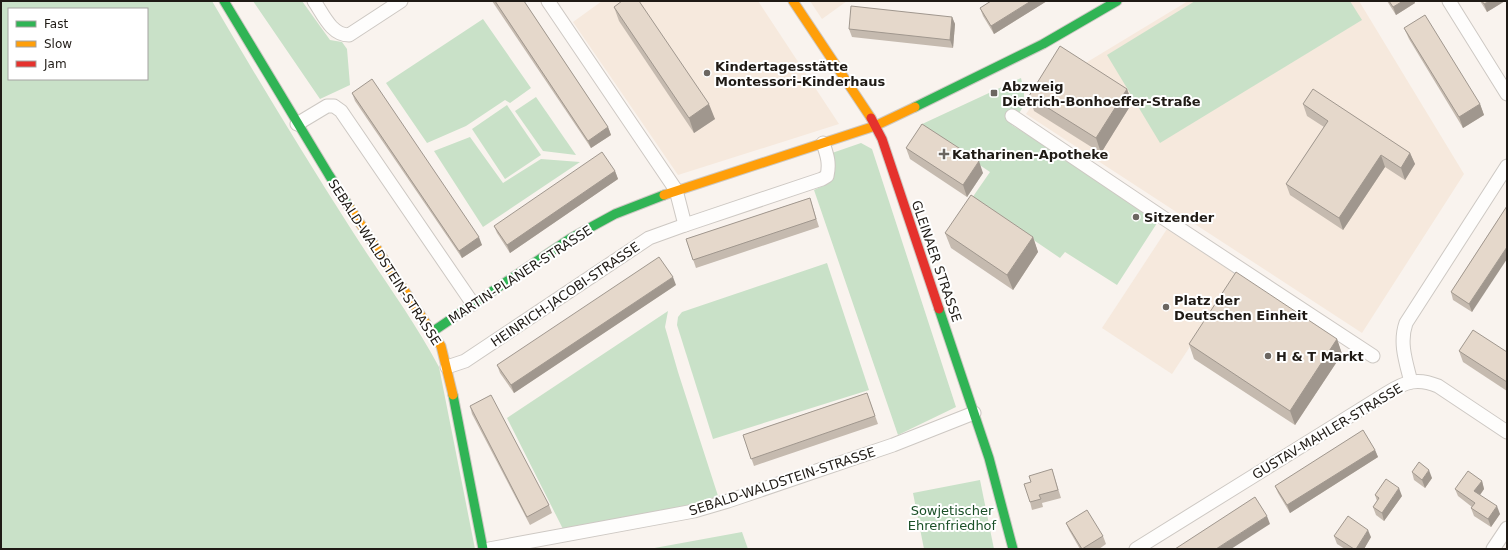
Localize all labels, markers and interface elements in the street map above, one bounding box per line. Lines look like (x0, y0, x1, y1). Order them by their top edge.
legend (8, 8, 148, 80)
text: Fast (44, 17, 68, 31)
text: Slow (44, 37, 72, 51)
text: Jam (43, 57, 67, 71)
place label: Kindertagesstätte Montessori-Kinderhaus (715, 59, 885, 89)
marker: Kindertagesstätte Montessori-Kinderhaus (702, 68, 712, 78)
place label: Abzweig Dietrich-Bonhoeffer-Straße (1002, 79, 1201, 109)
marker: Abzweig Dietrich-Bonhoeffer-Straße (989, 88, 999, 98)
place label: Katharinen-Apotheke (952, 147, 1109, 162)
marker: Katharinen-Apotheke (939, 149, 949, 159)
street label: SEBALD-WALDSTEIN-STRASSE (325, 176, 444, 348)
street label: GLEINAER STRASSE (909, 198, 964, 324)
place label: Sitzender (1144, 210, 1215, 225)
marker: Sitzender (1131, 212, 1141, 222)
street label: MARTIN-PLANER-STRASSE (446, 222, 595, 326)
street label: HEINRICH-JACOBI-STRASSE (488, 239, 642, 350)
place label: Platz der Deutschen Einheit (1174, 293, 1308, 323)
marker: Platz der Deutschen Einheit (1161, 302, 1171, 312)
place label: H & T Markt (1276, 349, 1364, 364)
marker: H & T Markt (1263, 351, 1273, 361)
street label: GUSTAV-MAHLER-STRASSE (1249, 381, 1405, 482)
street label: SEBALD-WALDSTEIN-STRASSE (687, 444, 877, 519)
park label: Sowjetischer Ehrenfriedhof (908, 503, 997, 533)

